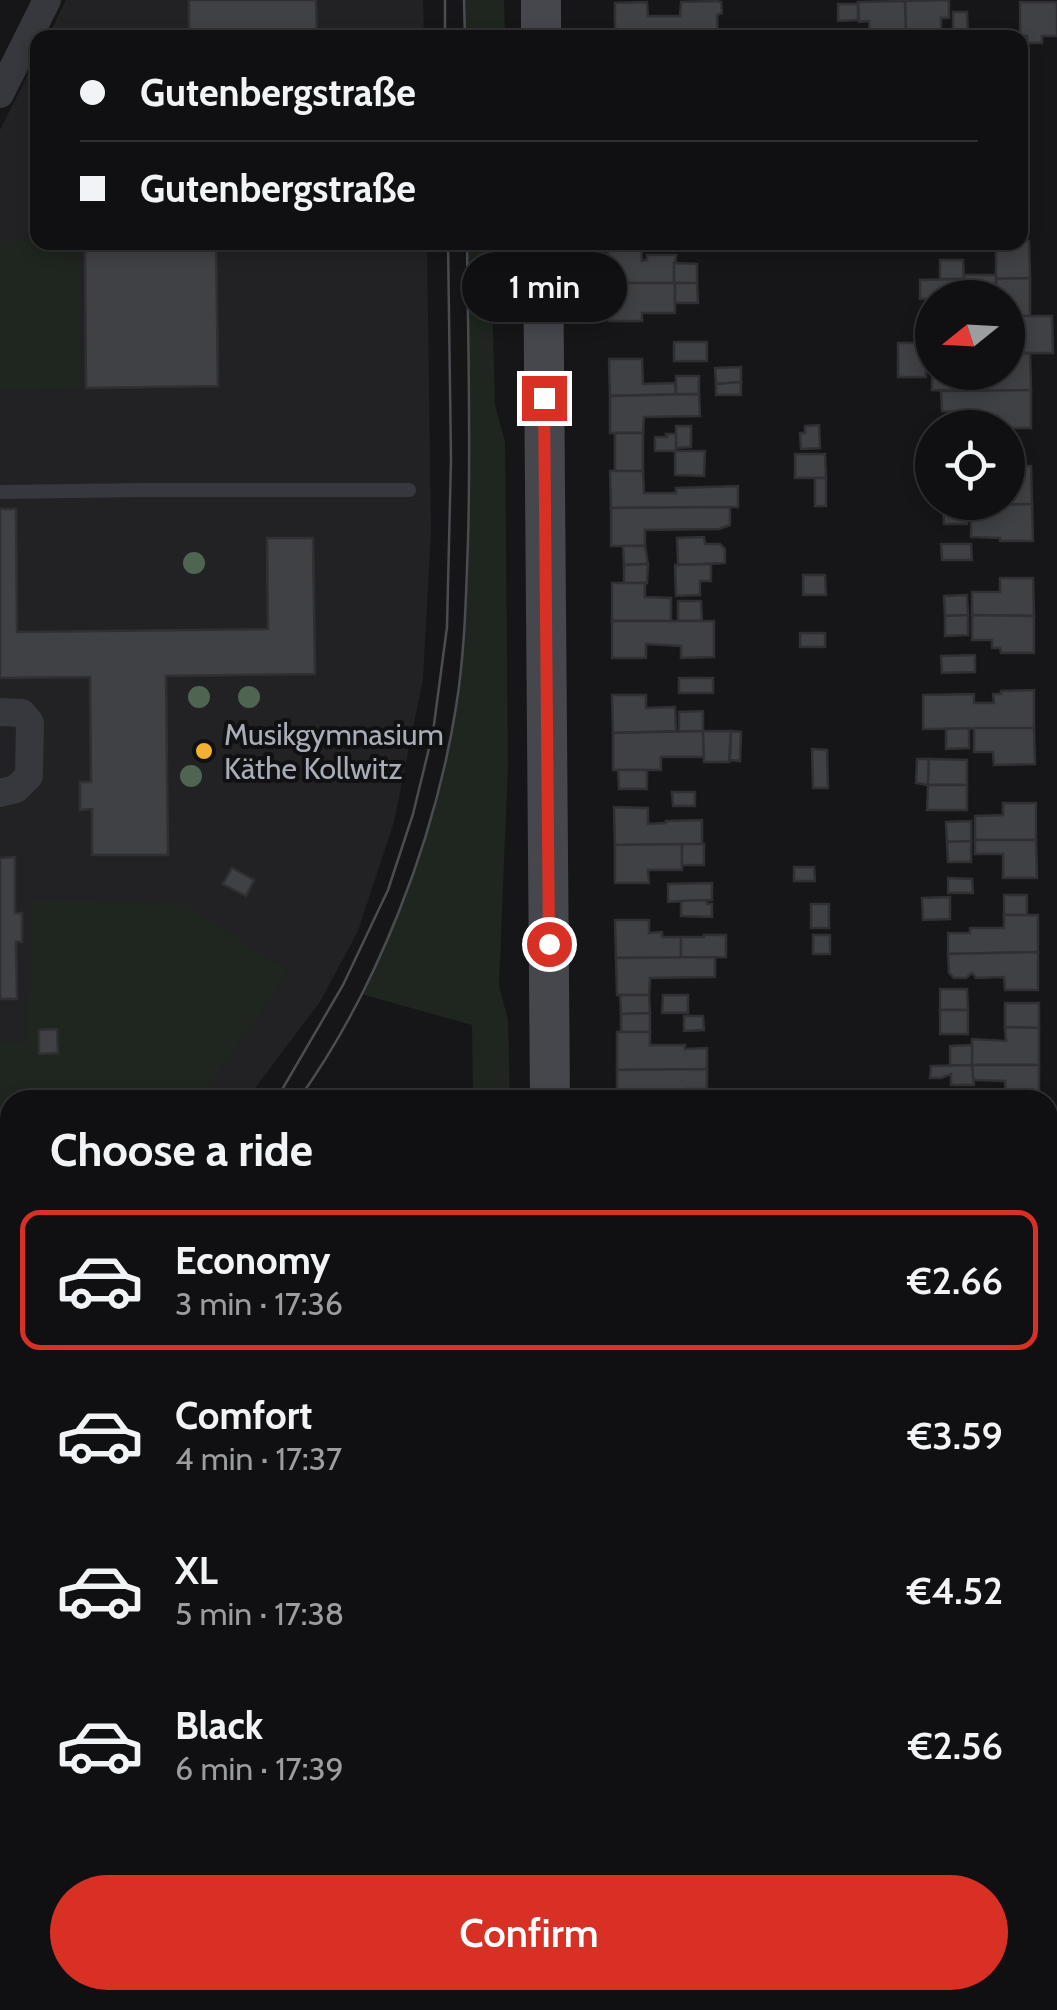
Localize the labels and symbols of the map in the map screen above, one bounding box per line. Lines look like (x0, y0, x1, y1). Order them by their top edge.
callout: 1 min (462, 253, 626, 323)
north arrow (915, 280, 1025, 390)
route end (522, 376, 567, 421)
place label: Musikgymnasium Käthe Kollwitz (224, 716, 444, 787)
marker: Musikgymnasium Käthe Kollwitz (193, 740, 215, 762)
route start (527, 922, 572, 967)

